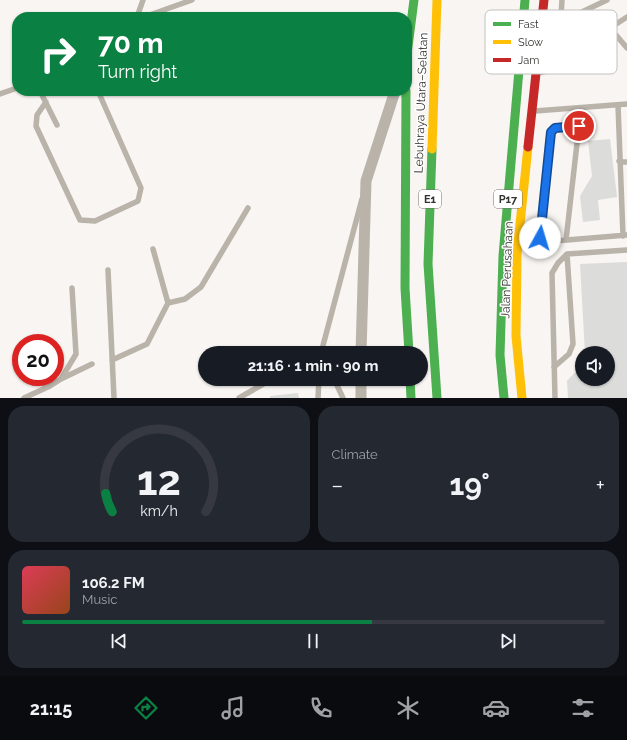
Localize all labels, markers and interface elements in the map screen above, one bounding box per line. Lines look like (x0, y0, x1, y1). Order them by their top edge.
legend (485, 10, 617, 74)
text: Fast (518, 18, 539, 31)
text: 70 m (98, 27, 164, 60)
icon: right (32, 28, 84, 80)
street label: Lebuhraya Utara–Selatan (412, 32, 430, 174)
text: Slow (518, 36, 543, 49)
text: Jam (518, 54, 539, 67)
text: Turn right (98, 61, 177, 82)
pin (562, 109, 596, 143)
icon: arrive (568, 115, 590, 137)
road number: E1 (419, 190, 441, 208)
road number: P17 (494, 190, 522, 208)
position arrow (519, 217, 561, 259)
street label: Jalan Perusahaan (498, 221, 516, 319)
speed limit sign: 20 (12, 334, 64, 386)
map controls (575, 346, 615, 386)
button: sound (575, 346, 615, 386)
text: 21:16 · 1 min · 90 m (248, 357, 378, 375)
text: Climate (332, 447, 378, 462)
text: 12 (137, 456, 181, 505)
text: 19° (450, 467, 490, 502)
text: − (332, 472, 343, 498)
text: + (596, 472, 605, 498)
text: km/h (140, 503, 178, 519)
text: 106.2 FM (82, 574, 145, 592)
text: Music (82, 592, 117, 607)
icon: previous (108, 630, 130, 652)
icon: pause (302, 630, 324, 652)
icon: next (497, 630, 519, 652)
icon: directions (132, 694, 160, 722)
icon: music (219, 694, 247, 722)
icon: phone (307, 694, 335, 722)
icon: climate (394, 694, 422, 722)
icon: car (482, 694, 510, 722)
icon: filters (569, 694, 597, 722)
text: 21:15 (30, 698, 72, 719)

